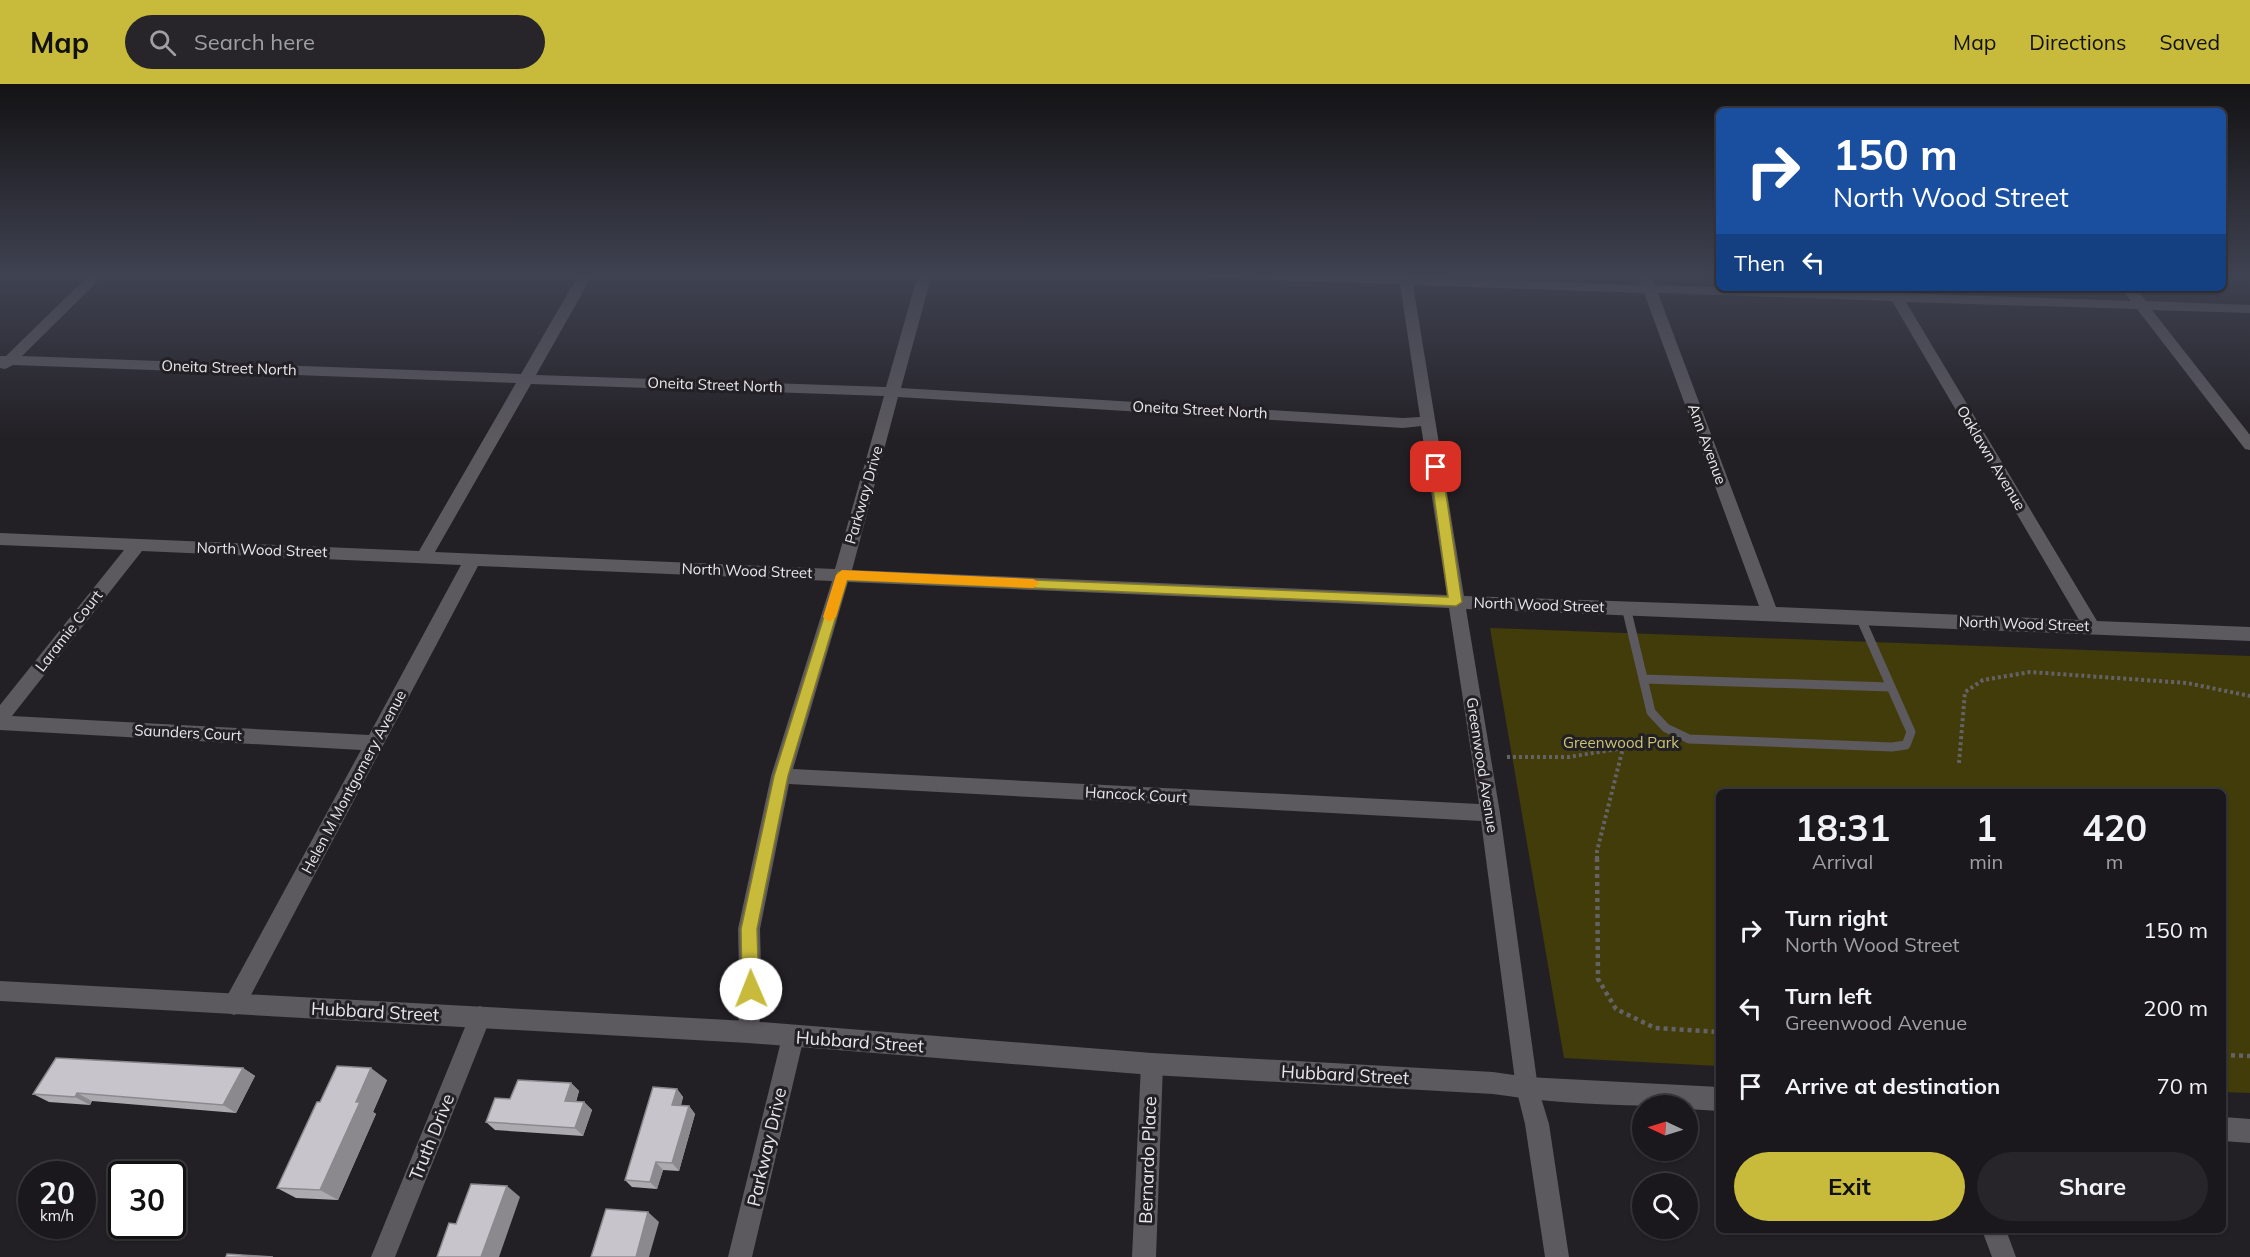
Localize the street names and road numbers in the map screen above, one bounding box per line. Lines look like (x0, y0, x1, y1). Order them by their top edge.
street label: Oneita Street North (161, 356, 297, 379)
street label: Oneita Street North (647, 373, 783, 396)
street label: Oneita Street North (1132, 396, 1268, 423)
street label: Ann Avenue (1684, 401, 1731, 487)
street label: Oaklawn Avenue (1953, 402, 2030, 514)
street label: Parkway Drive (840, 444, 887, 546)
street label: North Wood Street (196, 538, 328, 561)
street label: North Wood Street (681, 559, 813, 582)
street label: Laramie Court (31, 586, 106, 675)
street label: North Wood Street (1473, 593, 1605, 616)
street label: North Wood Street (1958, 612, 2090, 635)
street label: Helen M Montgomery Avenue (297, 687, 410, 877)
street label: Greenwood Avenue (1462, 696, 1503, 834)
street label: Saunders Court (134, 720, 242, 745)
street label: Hancock Court (1084, 782, 1188, 807)
street label: Hubbard Street (310, 997, 440, 1026)
street label: Hubbard Street (795, 1026, 925, 1057)
street label: Hubbard Street (1280, 1060, 1410, 1089)
street label: Parkway Drive (742, 1085, 791, 1209)
street label: Truth Drive (404, 1090, 459, 1184)
street label: Bernardo Place (1134, 1096, 1161, 1224)

